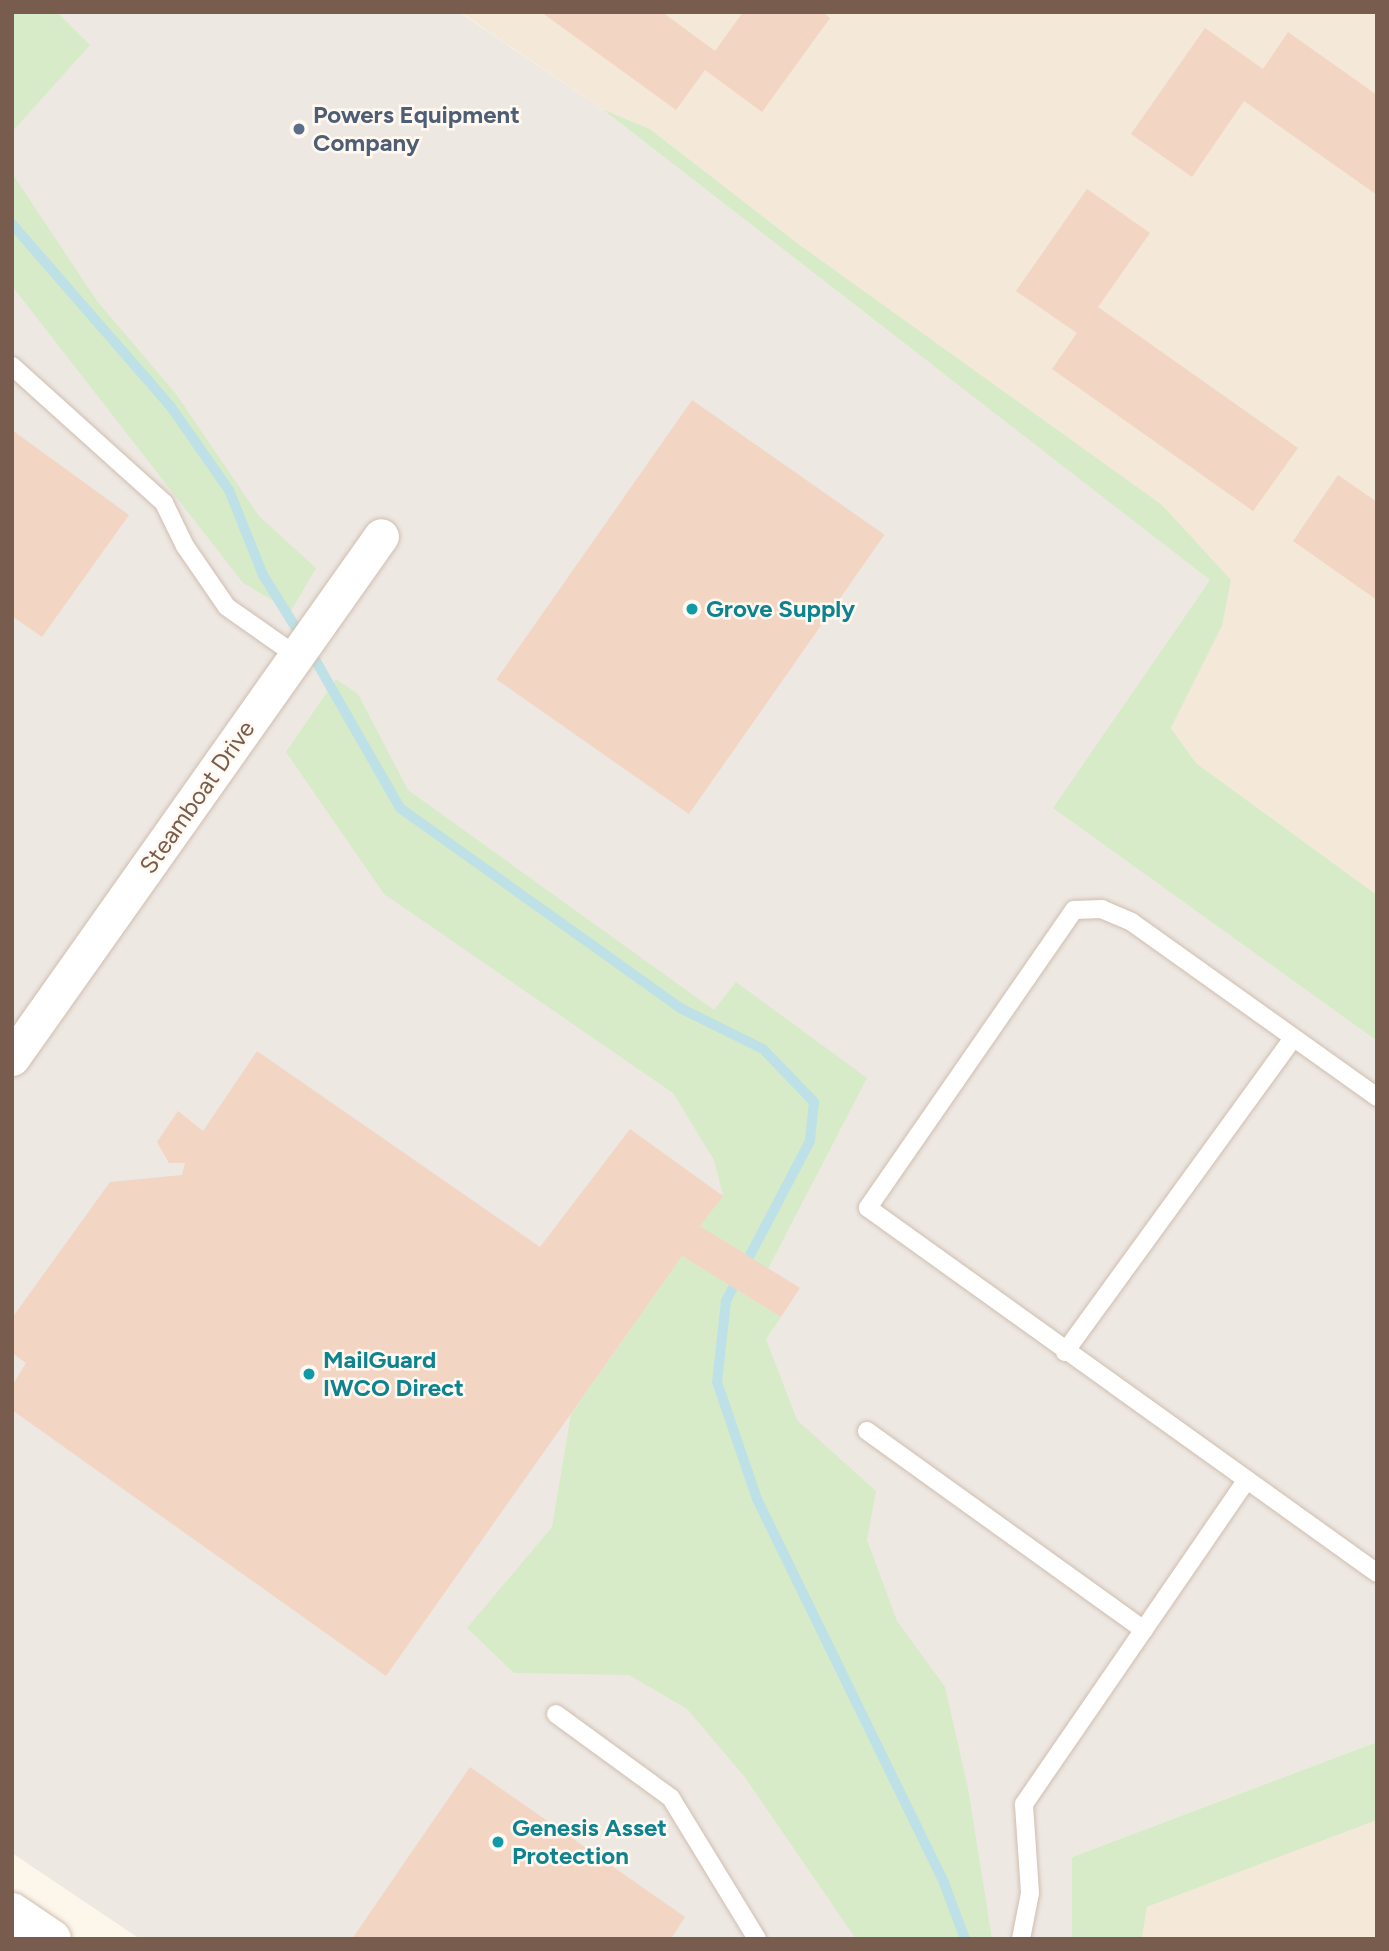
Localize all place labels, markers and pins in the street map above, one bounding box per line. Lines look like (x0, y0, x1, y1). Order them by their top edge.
place label: Powers Equipment Company (313, 101, 520, 157)
marker: Powers Equipment Company (291, 121, 307, 137)
place label: Grove Supply (706, 595, 855, 623)
marker: Grove Supply (684, 601, 700, 617)
place label: MailGuard IWCO Direct (323, 1346, 464, 1402)
marker: MailGuard IWCO Direct (301, 1366, 317, 1382)
place label: Genesis Asset Protection (512, 1814, 667, 1870)
marker: Genesis Asset Protection (490, 1834, 506, 1850)

